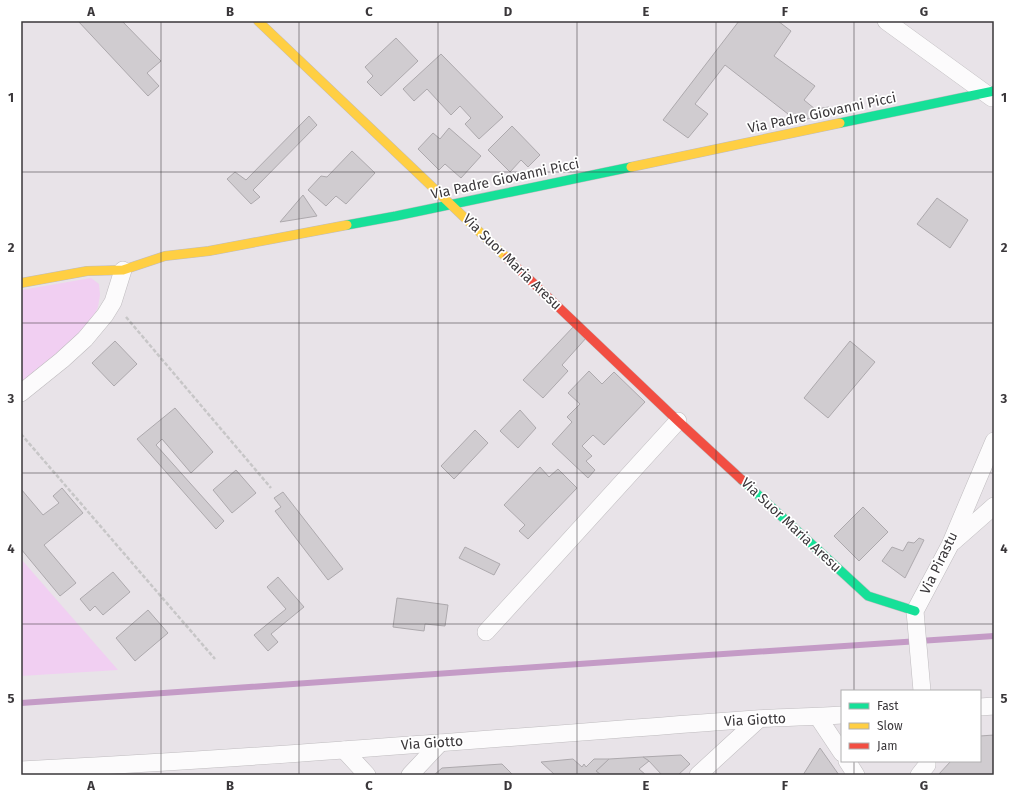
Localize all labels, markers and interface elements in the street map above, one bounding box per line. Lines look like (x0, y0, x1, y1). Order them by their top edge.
text: A (86, 4, 95, 19)
text: B (226, 4, 234, 19)
text: C (365, 4, 373, 19)
text: D (504, 4, 513, 19)
text: E (643, 4, 650, 19)
text: F (782, 4, 789, 19)
text: G (920, 4, 928, 19)
street label: Via Padre Giovanni Picci (746, 89, 898, 137)
text: 1 (8, 90, 14, 105)
text: 1 (1001, 90, 1007, 105)
street label: Via Padre Giovanni Picci (429, 155, 581, 203)
street label: Via Suor Maria Aresu (459, 211, 565, 313)
text: 2 (8, 240, 15, 255)
text: 2 (1001, 240, 1008, 255)
text: 3 (7, 391, 15, 406)
text: 3 (1000, 391, 1008, 406)
street label: Via Suor Maria Aresu (737, 474, 845, 576)
street label: Via Pirastu (917, 529, 961, 597)
text: 4 (7, 541, 15, 556)
text: 4 (1000, 541, 1008, 556)
legend (841, 690, 981, 762)
text: 5 (8, 691, 15, 706)
text: 5 (1001, 691, 1008, 706)
text: Fast (877, 699, 899, 713)
street label: Via Giotto (724, 710, 786, 730)
text: Slow (877, 719, 903, 733)
street label: Via Giotto (400, 732, 464, 754)
text: Jam (877, 739, 897, 753)
text: A (86, 778, 95, 793)
text: B (226, 778, 234, 793)
text: C (365, 778, 373, 793)
text: D (504, 778, 513, 793)
text: E (643, 778, 650, 793)
text: F (782, 778, 789, 793)
text: G (920, 778, 928, 793)

